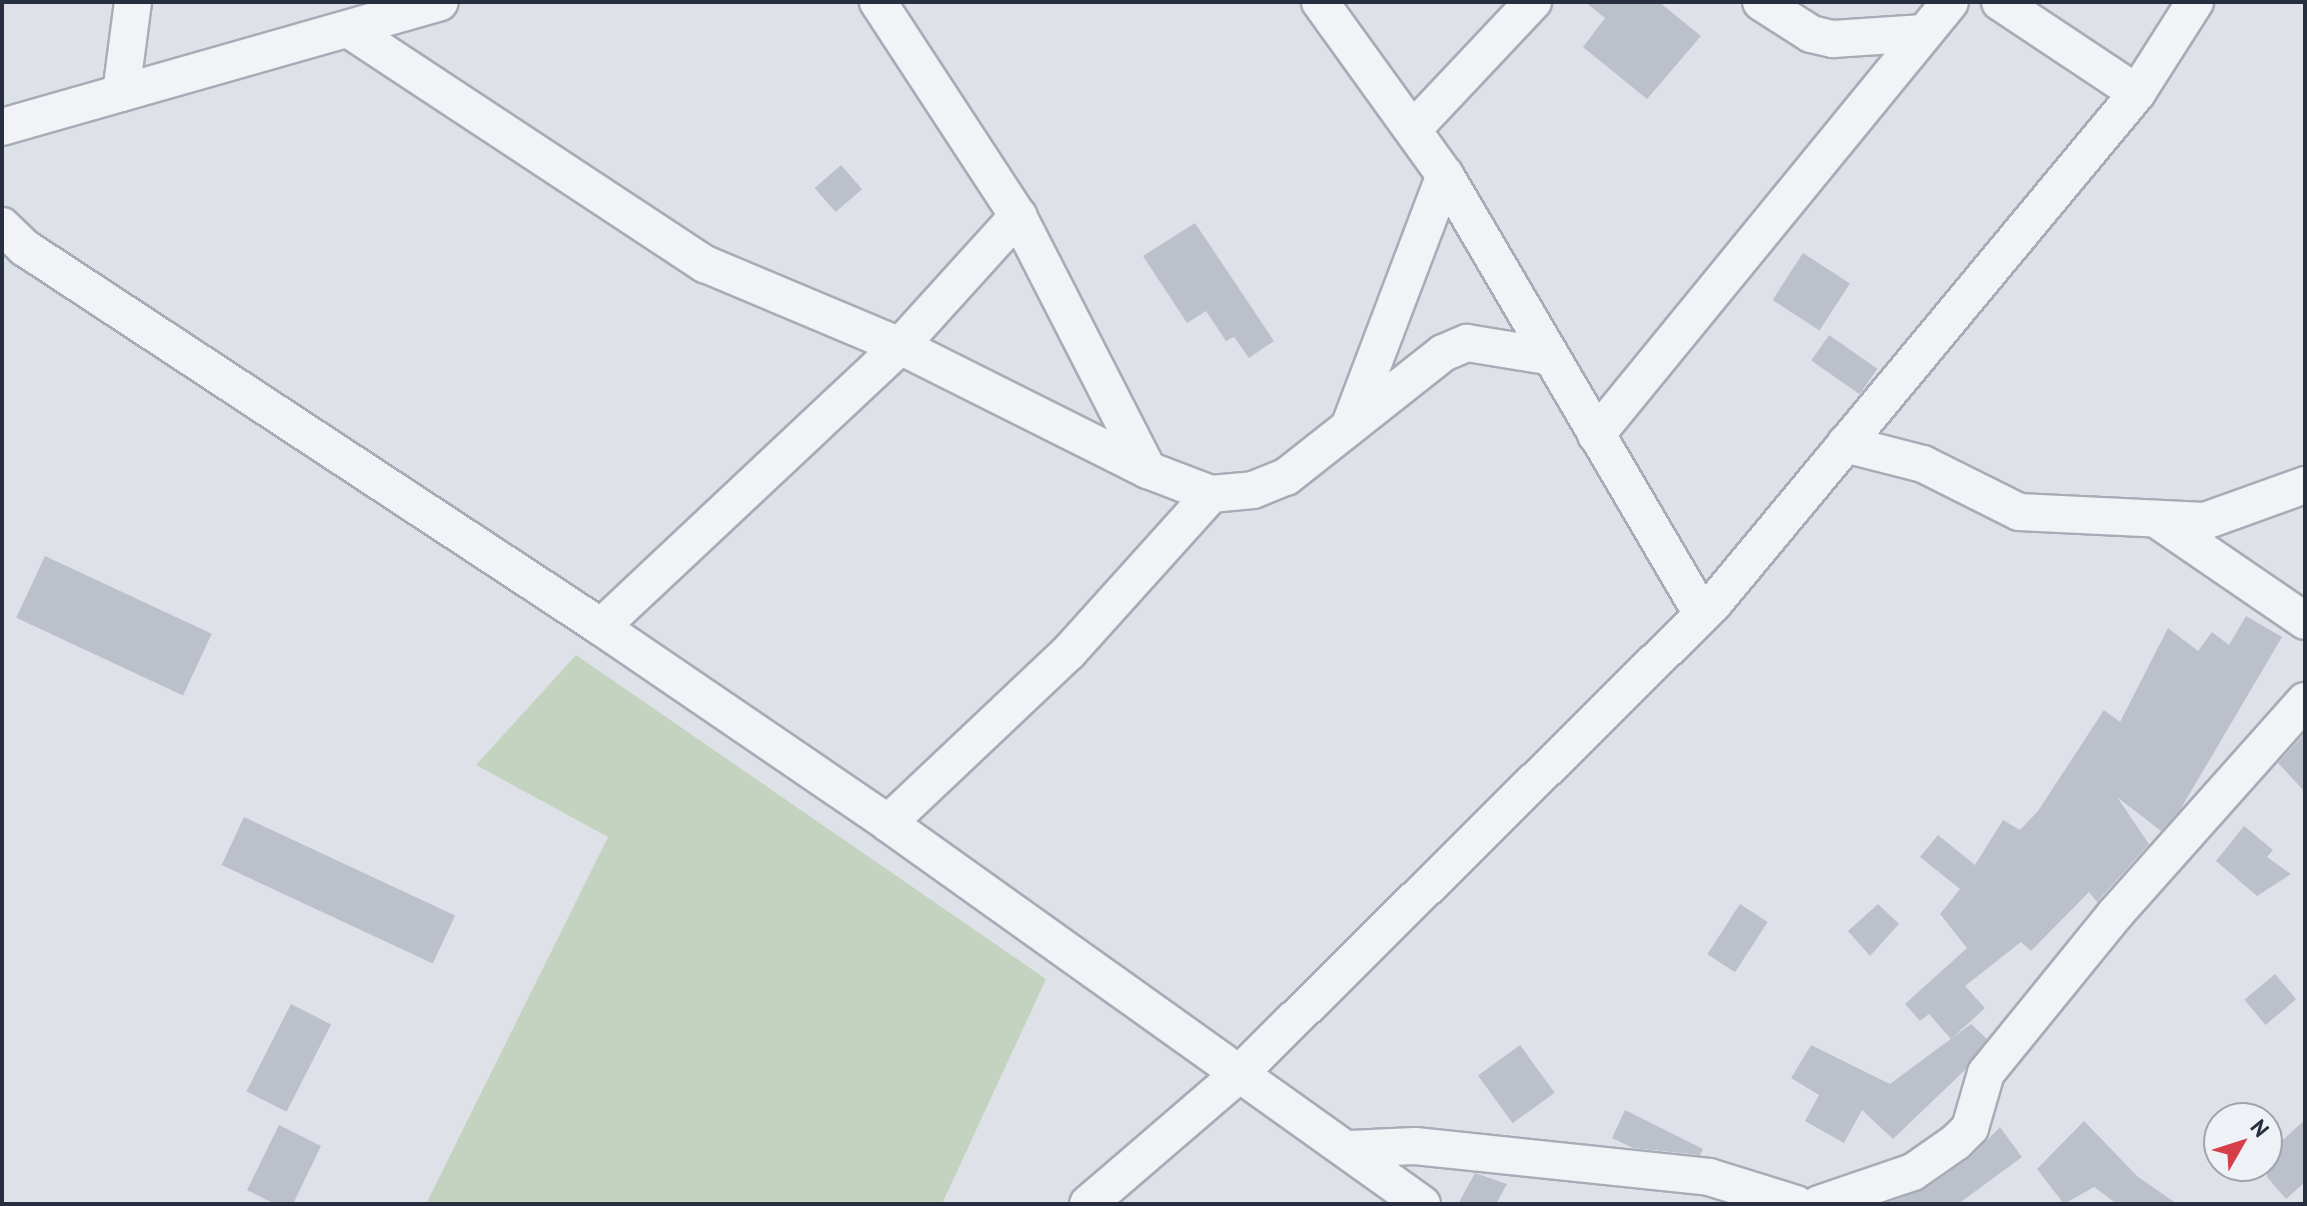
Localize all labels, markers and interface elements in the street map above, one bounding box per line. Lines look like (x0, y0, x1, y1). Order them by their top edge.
north arrow (2203, 1102, 2283, 1182)
text: N (2245, 1114, 2276, 1143)

